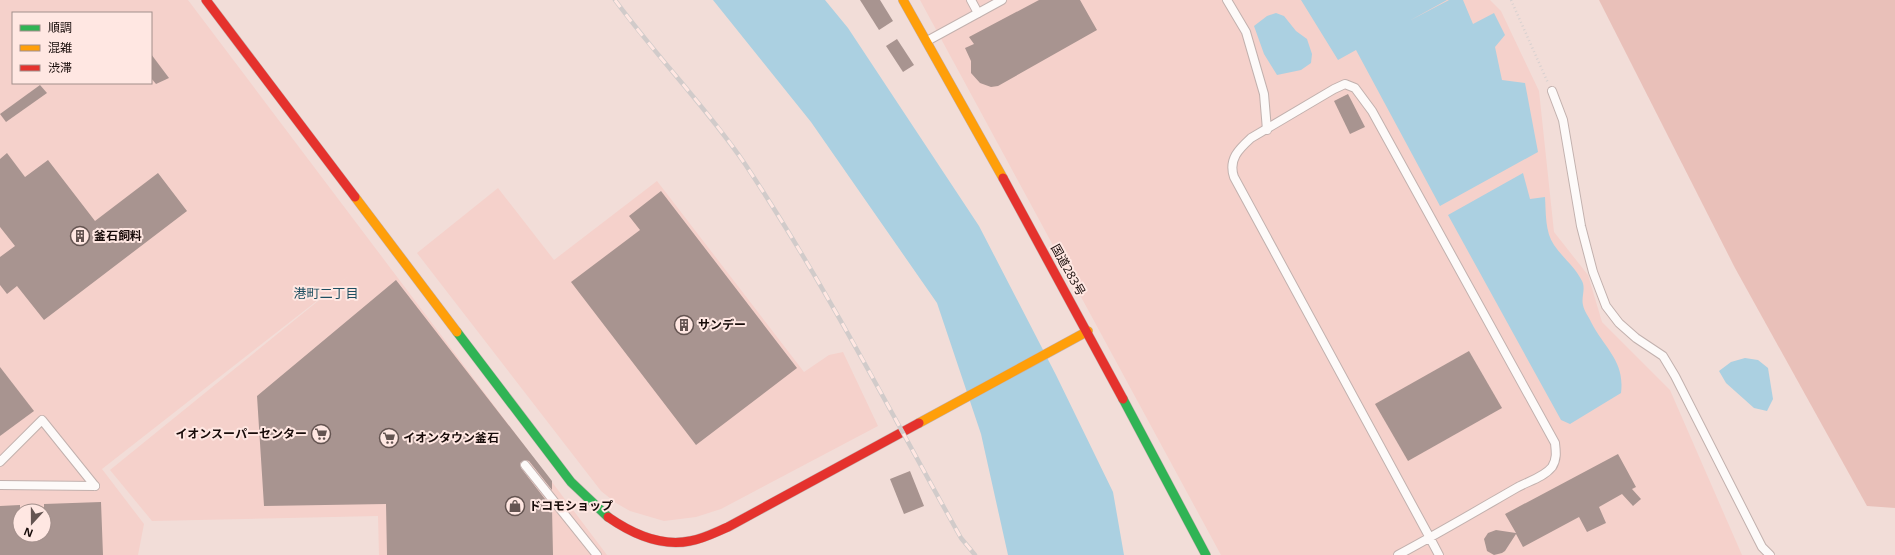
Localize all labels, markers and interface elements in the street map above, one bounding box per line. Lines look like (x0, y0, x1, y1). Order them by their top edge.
legend (12, 12, 152, 84)
text: 順調 (48, 19, 72, 36)
text: 混雑 (48, 39, 72, 56)
text: 渋滞 (48, 59, 72, 76)
building icon: 釜石飼料 (69, 225, 91, 247)
place label: 釜石飼料 (94, 227, 142, 244)
street label: 国道283号 (1047, 241, 1090, 299)
district label: 港町二丁目 (293, 284, 359, 302)
building icon: サンデー (673, 314, 695, 336)
place label: サンデー (698, 316, 746, 333)
supermarket icon: イオンスーパーセンター (310, 423, 332, 445)
place label: イオンスーパーセンター (175, 425, 307, 442)
supermarket icon: イオンタウン釜石 (378, 427, 400, 449)
place label: イオンタウン釜石 (403, 429, 499, 446)
shop icon: ドコモショップ (504, 495, 526, 517)
place label: ドコモショップ (529, 497, 613, 514)
north arrow (12, 503, 52, 543)
text: N (21, 524, 35, 541)

